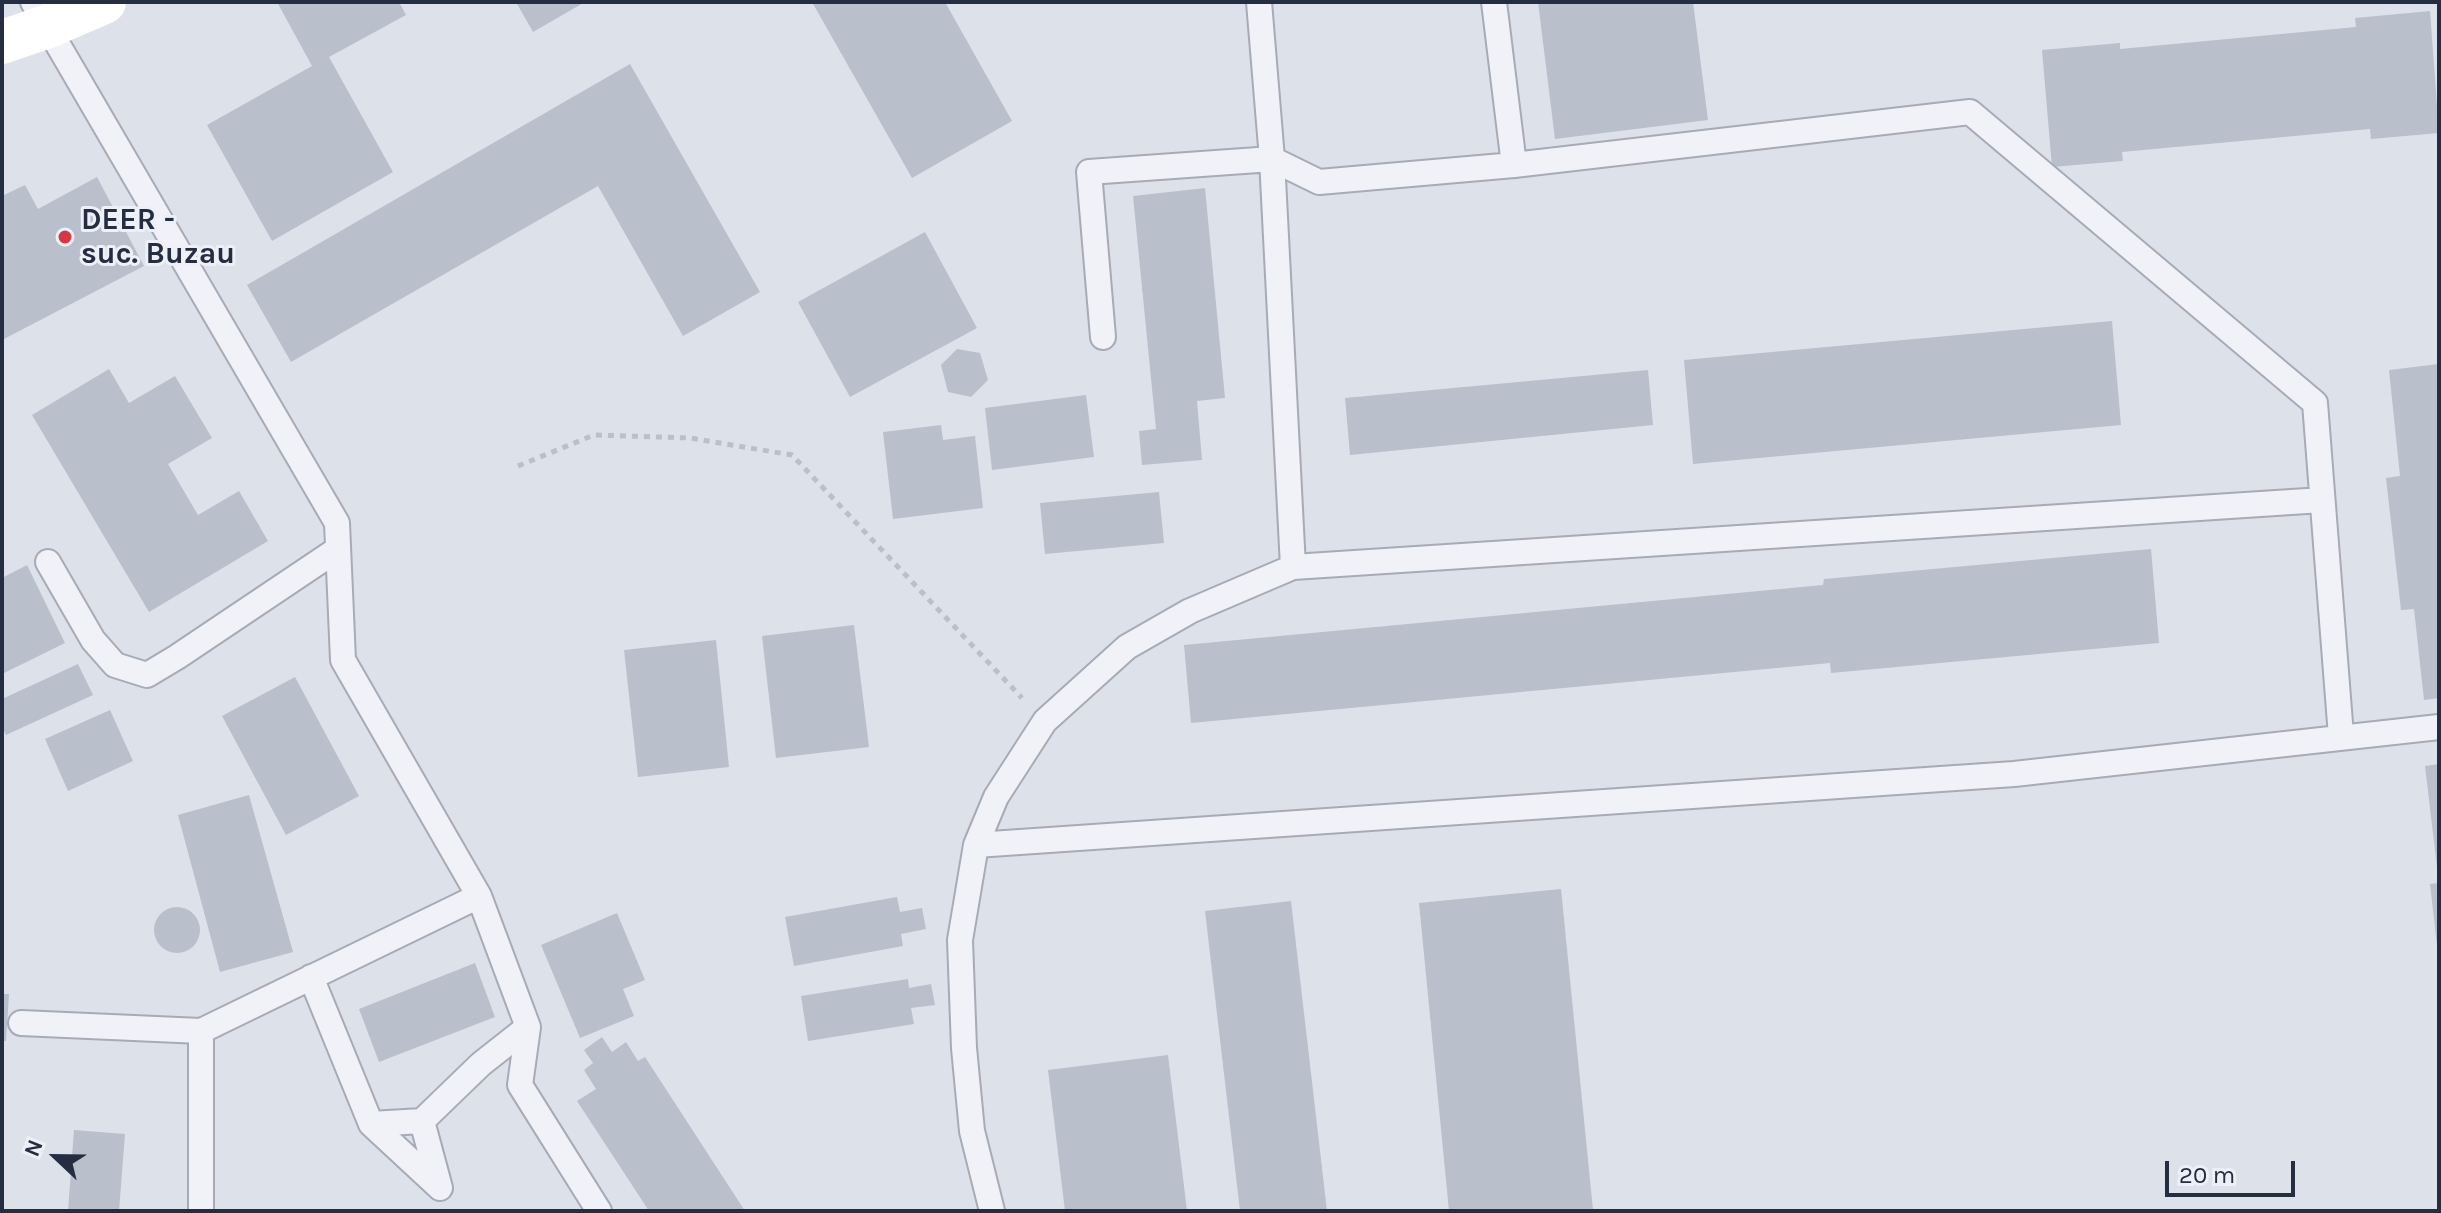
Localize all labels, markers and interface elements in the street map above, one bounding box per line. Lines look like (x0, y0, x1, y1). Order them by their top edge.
place label: DEER - suc. Buzau (81, 202, 235, 272)
marker: DEER - suc. Buzau (56, 228, 74, 246)
north arrow (16, 1117, 96, 1197)
text: N (19, 1136, 49, 1160)
scale bar (2169, 1145, 2299, 1195)
text: 20 m (2179, 1161, 2235, 1189)

